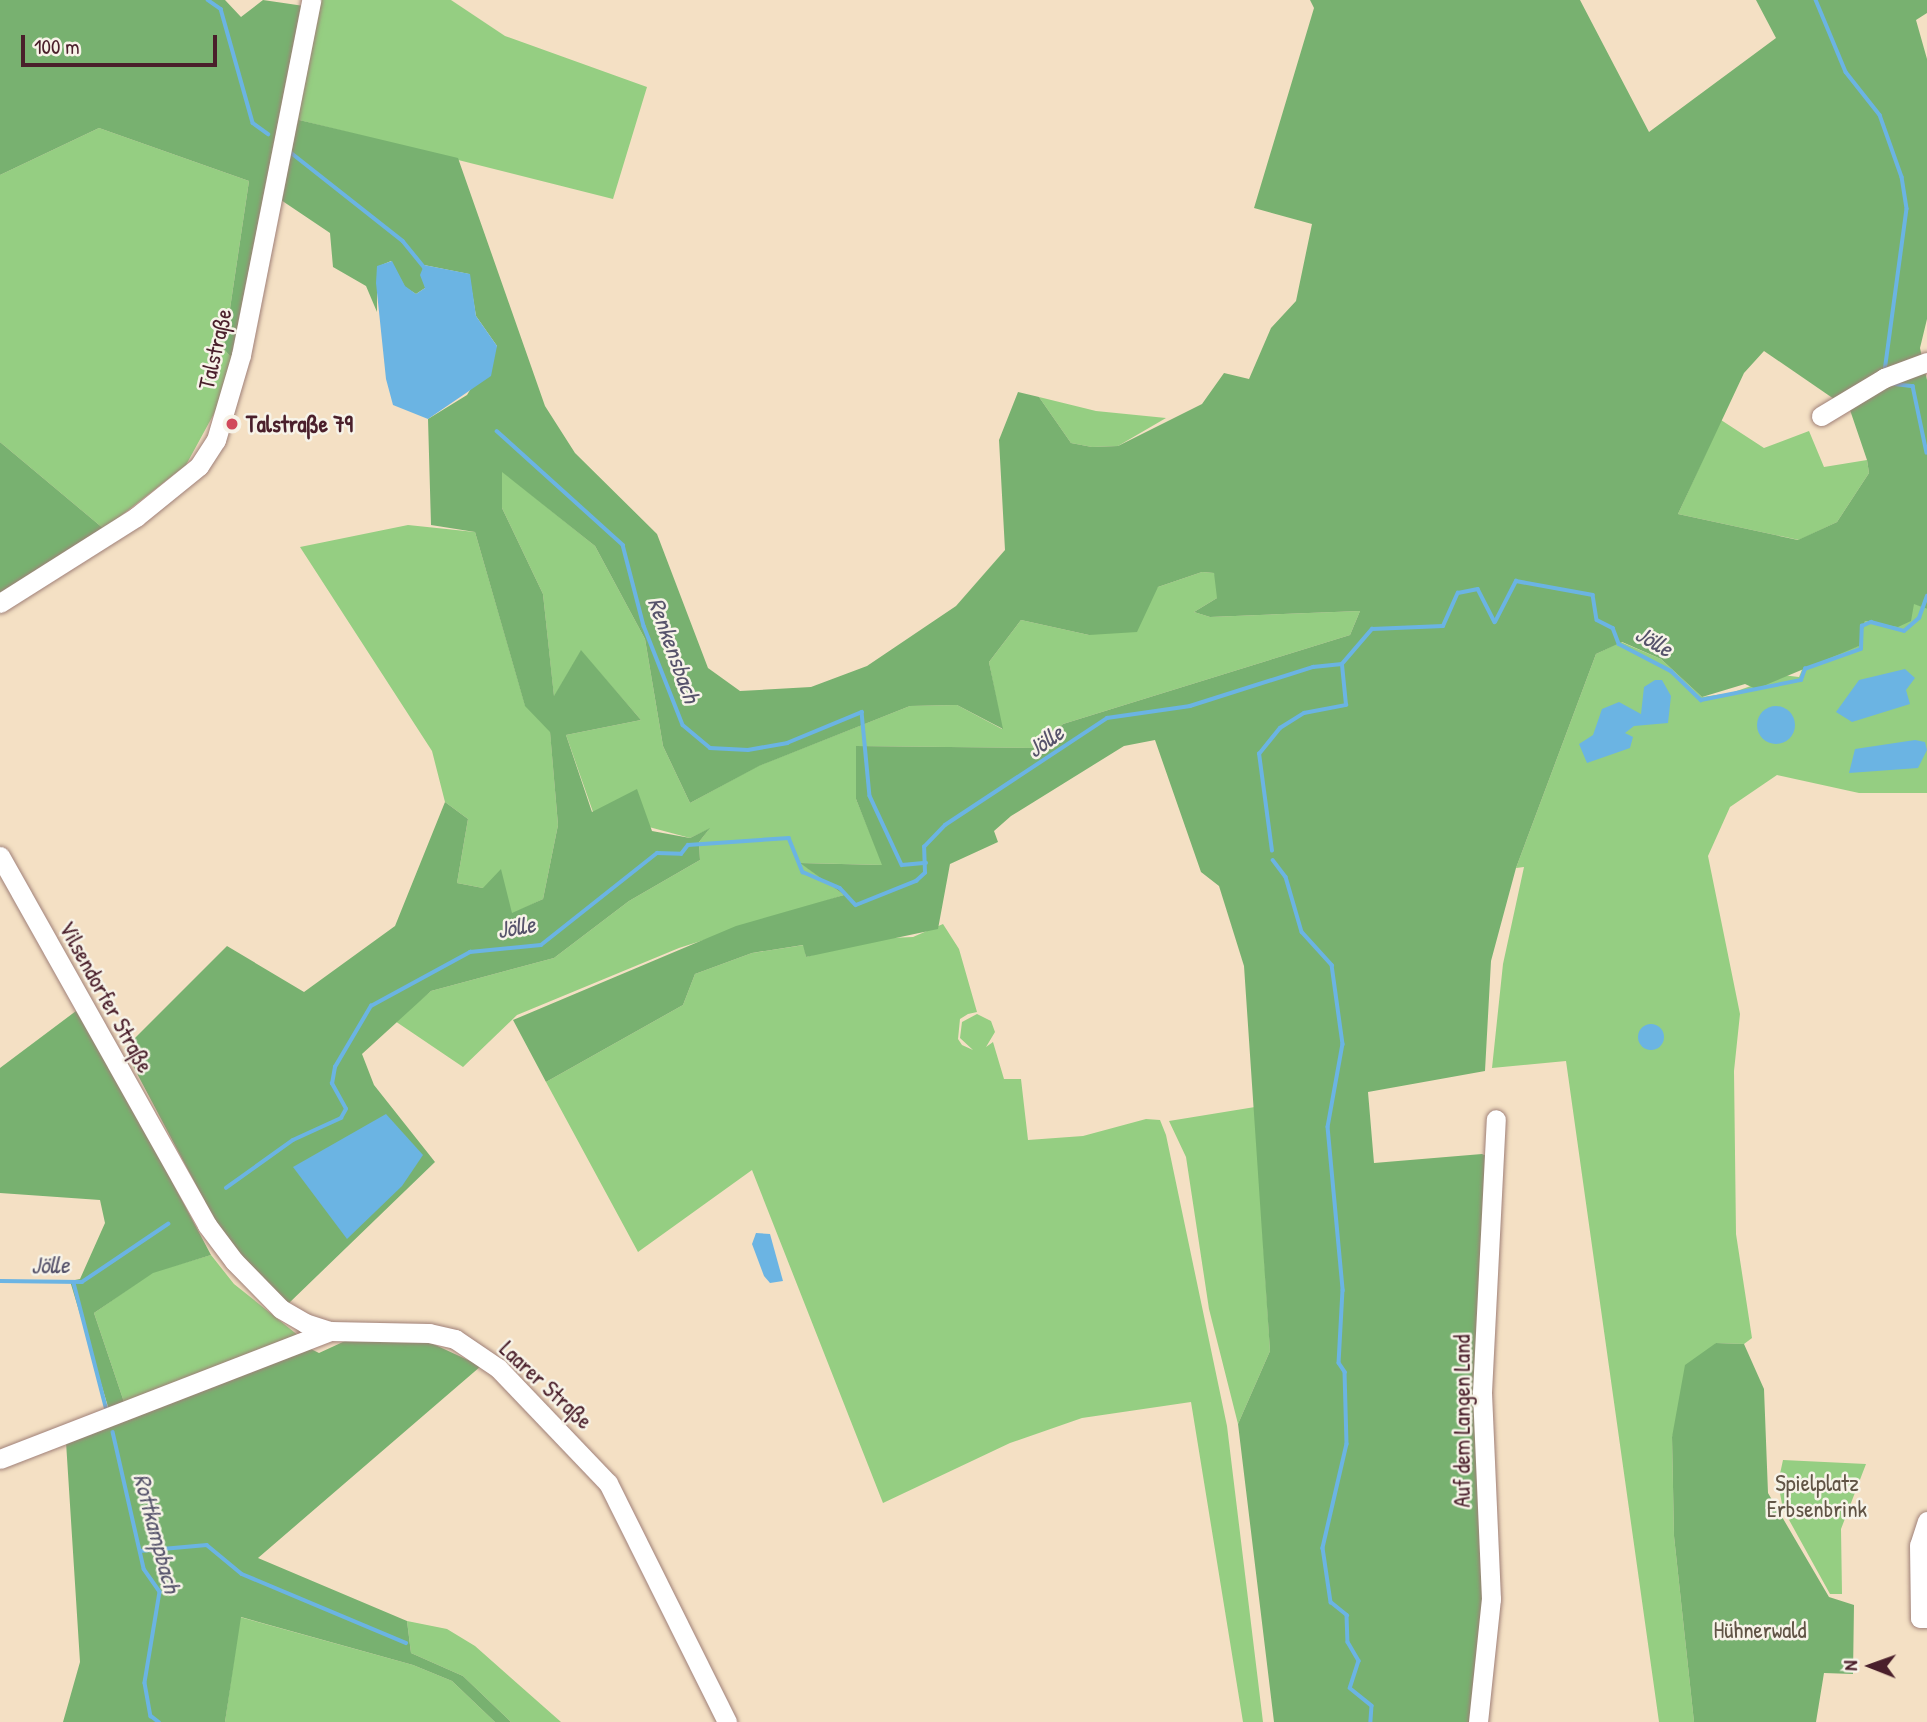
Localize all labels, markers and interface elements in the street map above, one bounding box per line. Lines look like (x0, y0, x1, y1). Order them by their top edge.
scale bar (24, 21, 220, 65)
text: 100 m (34, 32, 80, 61)
street label: Talstraße (192, 306, 238, 392)
place label: Talstraße 79 (246, 410, 353, 438)
marker: Talstraße 79 (224, 416, 240, 432)
water label: Renkensbach (642, 594, 706, 706)
water label: Jölle (1630, 619, 1678, 663)
water label: Jölle (1021, 718, 1069, 764)
water label: Jölle (495, 909, 537, 945)
street label: Vilsendorfer Straße (53, 916, 159, 1078)
water label: Jölle (31, 1250, 69, 1280)
street label: Auf dem Langen Land (1448, 1334, 1476, 1508)
street label: Laarer Straße (494, 1335, 598, 1435)
park label: Spielplatz Erbsenbrink (1767, 1469, 1867, 1523)
water label: Rottkampbach (127, 1470, 187, 1596)
park label: Hühnerwald (1714, 1616, 1806, 1644)
north arrow (1836, 1631, 1906, 1701)
text: N (1837, 1660, 1863, 1671)

